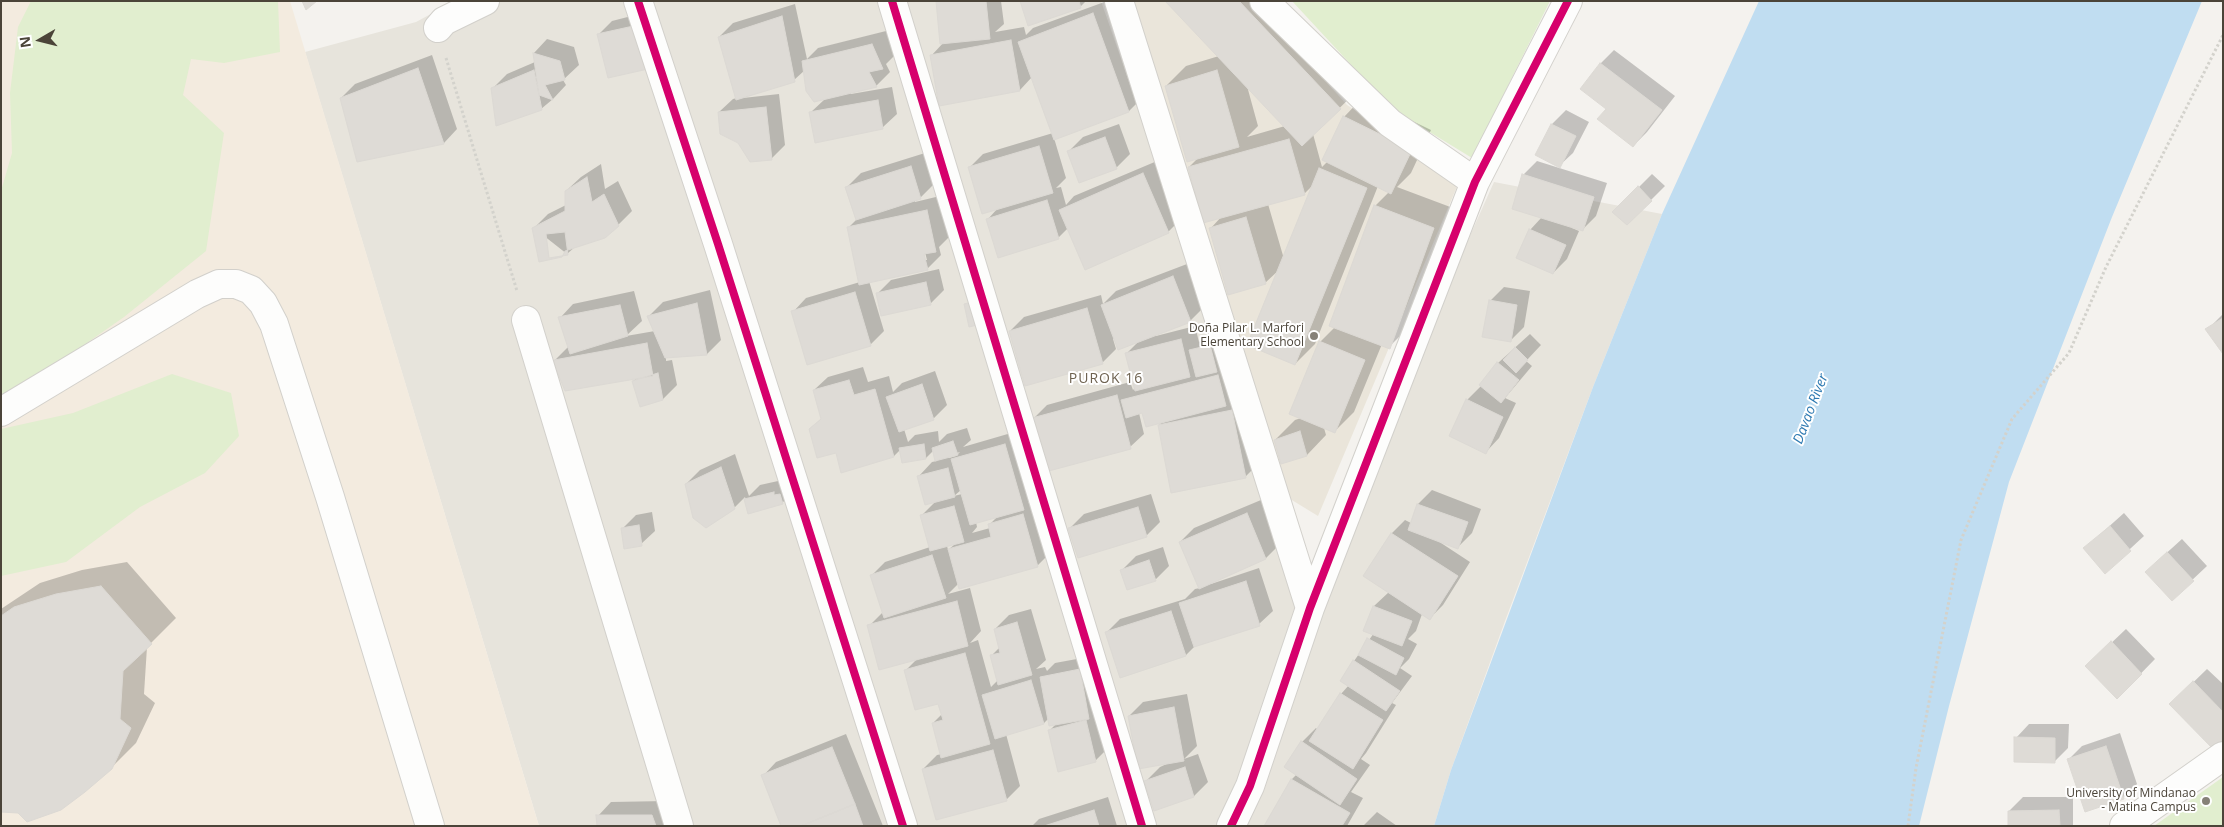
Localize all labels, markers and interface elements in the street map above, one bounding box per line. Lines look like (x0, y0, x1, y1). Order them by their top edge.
north arrow (15, 15, 65, 65)
text: N (14, 35, 35, 49)
place label: Doña Pilar L. Marfori Elementary School (1189, 322, 1304, 350)
marker: Doña Pilar L. Marfori Elementary School (1308, 330, 1320, 342)
district label: PUROK 16 (1068, 371, 1144, 387)
water label: Davao River (1790, 372, 1832, 446)
place label: University of Mindanao - Matina Campus (2066, 787, 2196, 815)
marker: University of Mindanao - Matina Campus (2200, 795, 2212, 807)

